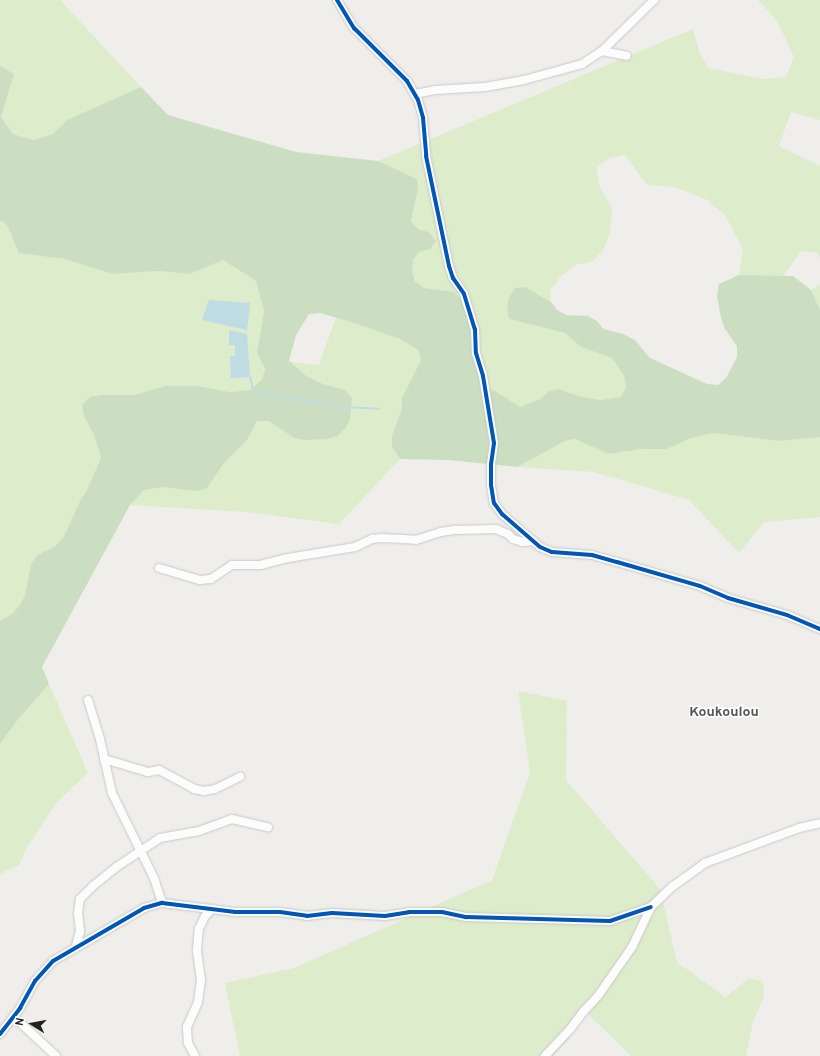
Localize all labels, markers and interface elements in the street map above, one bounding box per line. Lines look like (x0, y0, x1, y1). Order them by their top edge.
district label: Koukoulou (689, 705, 759, 721)
north arrow (12, 1004, 52, 1044)
text: N (13, 1016, 28, 1027)

